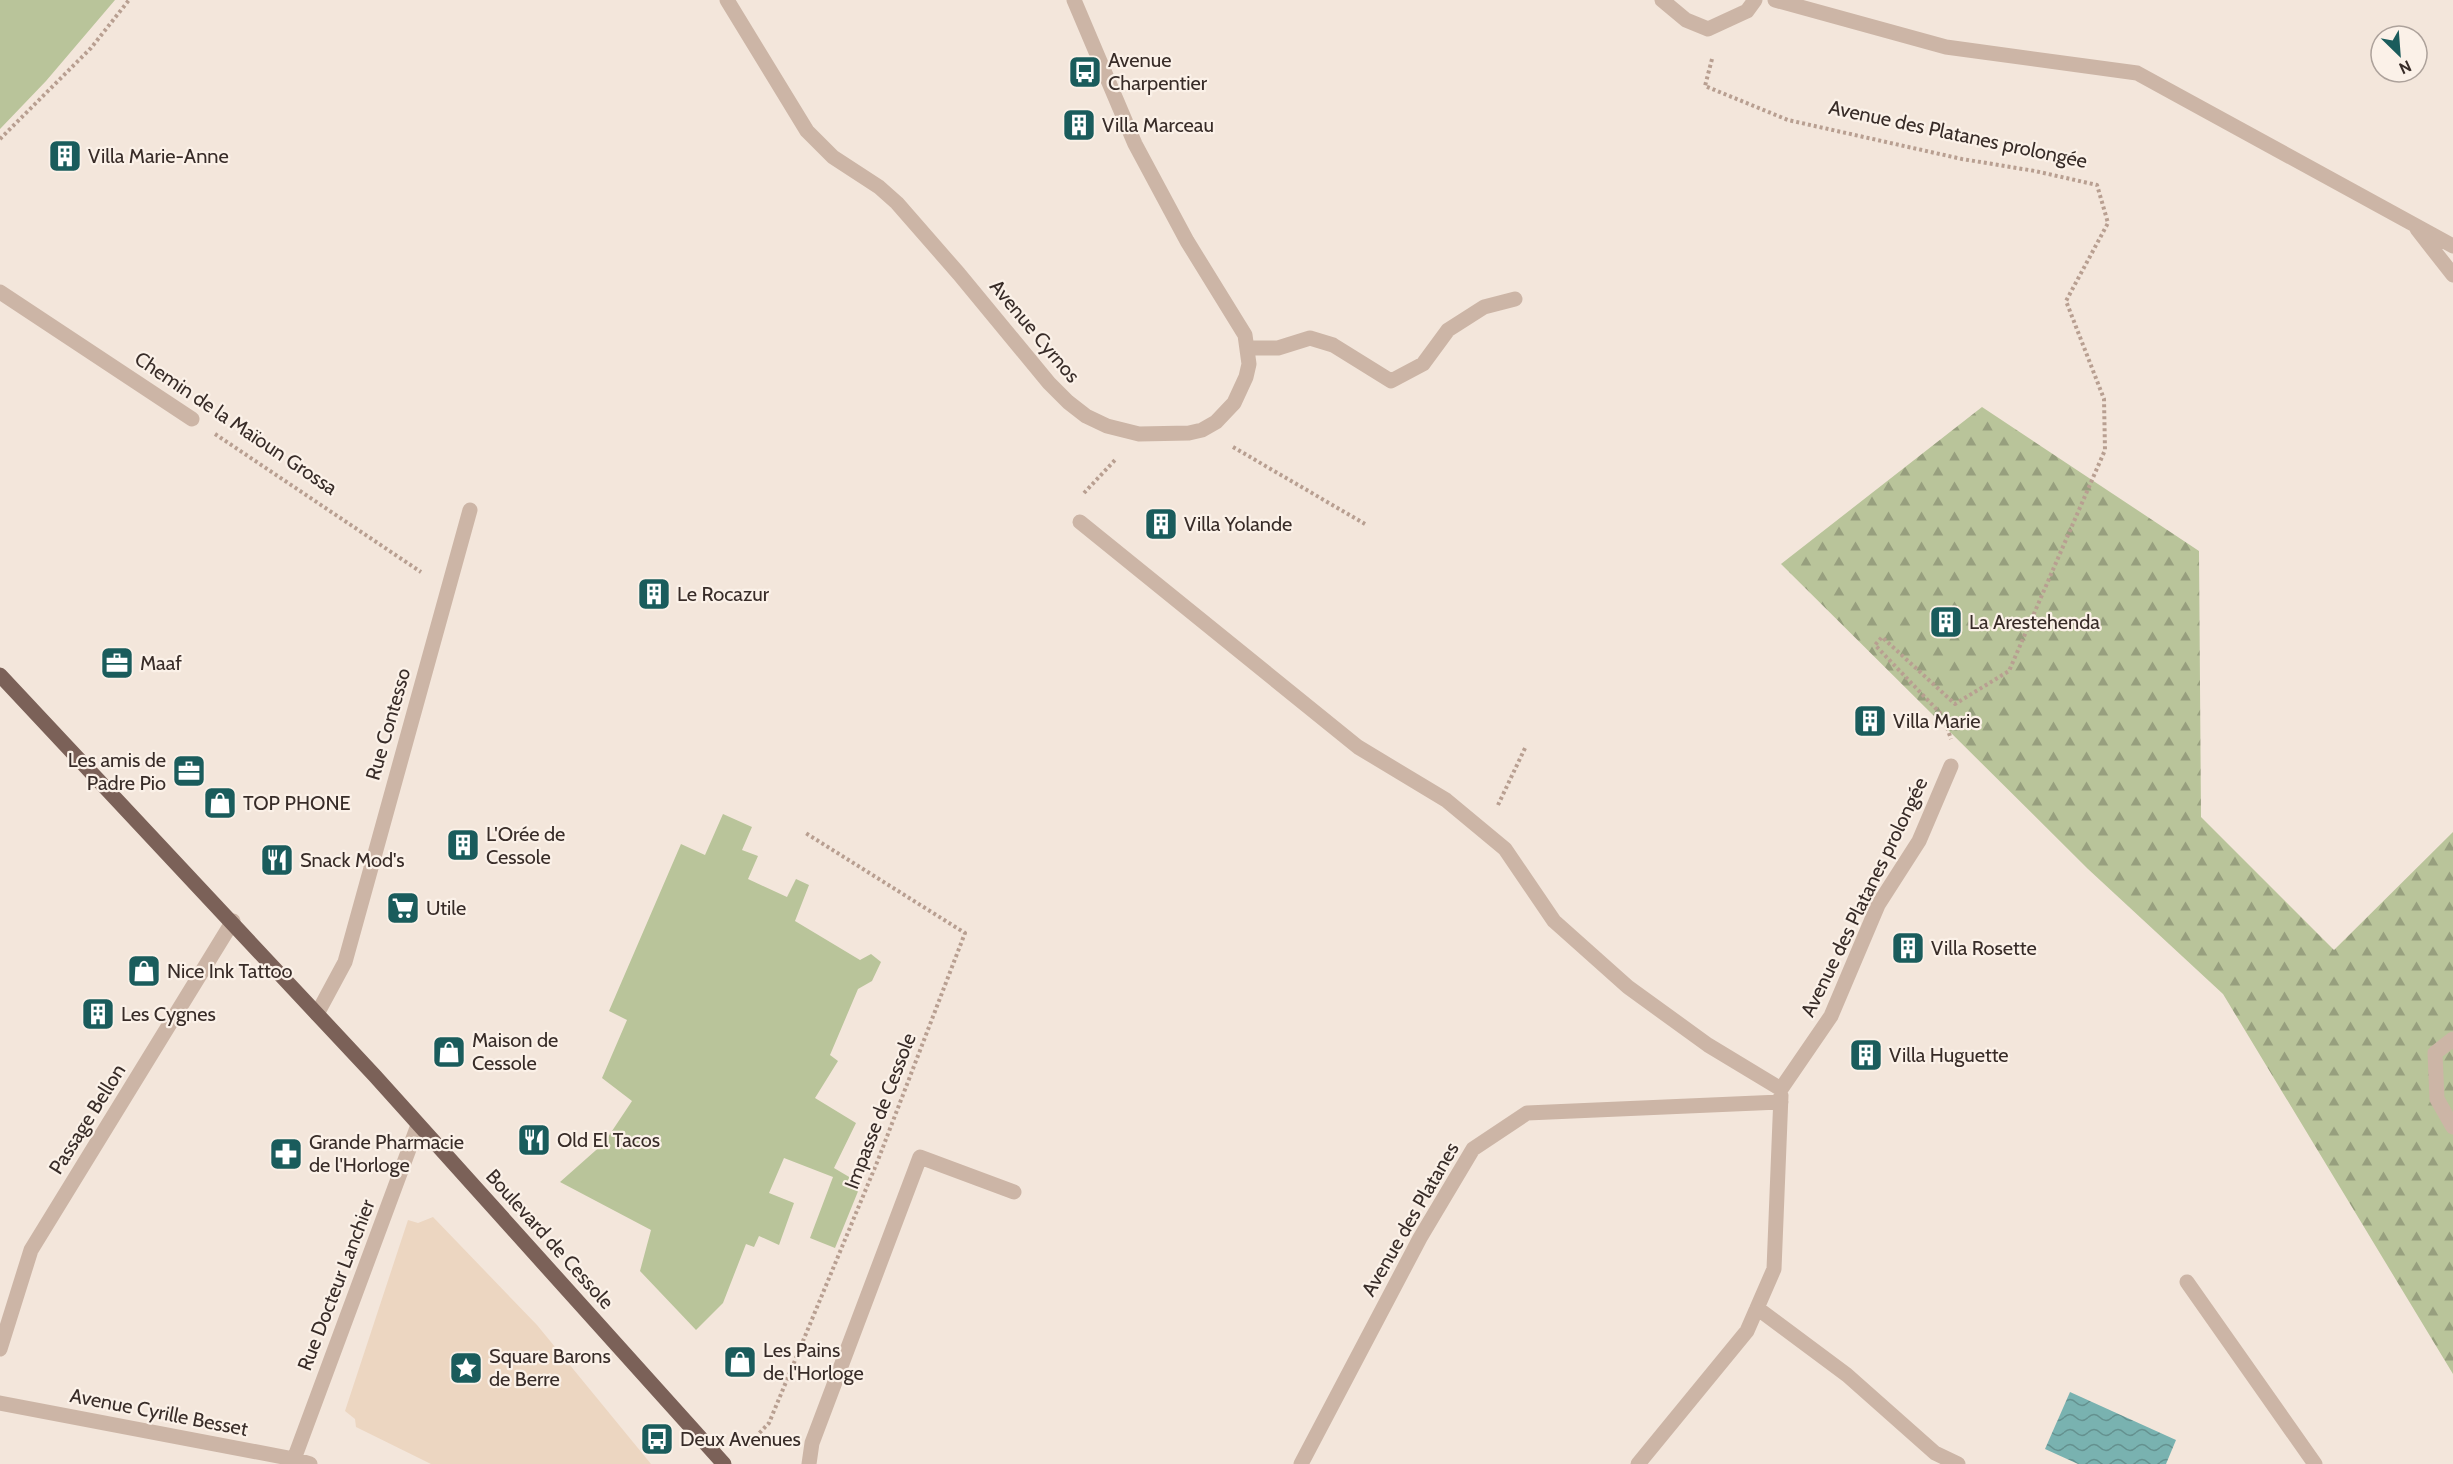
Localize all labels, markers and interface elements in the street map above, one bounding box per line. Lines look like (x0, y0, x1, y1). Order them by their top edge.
north arrow (2369, 24, 2429, 84)
place label: Avenue Charpentier (1108, 48, 1208, 95)
bus stop icon: Avenue Charpentier (1067, 54, 1103, 90)
text: N (2396, 56, 2414, 78)
street label: Avenue des Platanes prolongée (1827, 95, 2089, 173)
building icon: Villa Marceau (1061, 107, 1097, 143)
place label: Villa Marceau (1102, 113, 1214, 137)
building icon: Villa Marie-Anne (47, 138, 83, 174)
place label: Villa Marie-Anne (88, 144, 229, 168)
street label: Avenue Cyrnos (985, 275, 1085, 387)
street label: Chemin de la Maïoun Grossa (130, 346, 342, 500)
building icon: Villa Yolande (1143, 506, 1179, 542)
place label: Villa Yolande (1184, 512, 1292, 536)
building icon: Le Rocazur (636, 576, 672, 612)
place label: Le Rocazur (677, 582, 770, 606)
building icon: La Arestehenda (1928, 604, 1964, 640)
place label: La Arestehenda (1969, 610, 2100, 634)
office icon: Maaf (99, 645, 135, 681)
place label: Maaf (140, 651, 182, 675)
street label: Rue Contesso (361, 665, 415, 783)
building icon: Villa Marie (1852, 703, 1888, 739)
place label: Villa Marie (1893, 709, 1980, 733)
place label: Les amis de Padre Pio (68, 748, 166, 795)
office icon: Les amis de Padre Pio (171, 753, 207, 789)
street label: Avenue des Platanes prolongée (1795, 773, 1933, 1021)
shop icon: TOP PHONE (202, 785, 238, 821)
place label: TOP PHONE (243, 791, 351, 815)
place label: L'Orée de Cessole (486, 822, 565, 869)
building icon: L'Orée de Cessole (445, 827, 481, 863)
restaurant icon: Snack Mod's (259, 842, 295, 878)
place label: Snack Mod's (300, 848, 404, 872)
supermarket icon: Utile (385, 890, 421, 926)
place label: Utile (426, 896, 466, 920)
building icon: Villa Rosette (1890, 930, 1926, 966)
place label: Villa Rosette (1931, 936, 2037, 960)
shop icon: Nice Ink Tattoo (126, 953, 162, 989)
place label: Nice Ink Tattoo (167, 959, 293, 983)
building icon: Les Cygnes (80, 996, 116, 1032)
place label: Les Cygnes (121, 1002, 216, 1026)
place label: Maison de Cessole (472, 1028, 558, 1075)
street label: Impasse de Cessole (839, 1030, 921, 1192)
shop icon: Maison de Cessole (431, 1034, 467, 1070)
building icon: Villa Huguette (1848, 1037, 1884, 1073)
place label: Villa Huguette (1889, 1043, 2009, 1067)
street label: Passage Bellon (44, 1059, 130, 1179)
restaurant icon: Old El Tacos (516, 1122, 552, 1158)
place label: Old El Tacos (557, 1128, 660, 1152)
place label: Grande Pharmacie de l'Horloge (309, 1130, 464, 1177)
pharmacy icon: Grande Pharmacie de l'Horloge (268, 1136, 304, 1172)
street label: Avenue des Platanes (1356, 1138, 1464, 1300)
street label: Boulevard de Cessole (481, 1164, 619, 1314)
street label: Rue Docteur Lanchier (292, 1195, 380, 1374)
place label: Les Pains de l'Horloge (763, 1338, 864, 1385)
place label: Square Barons de Berre (489, 1344, 611, 1391)
shop icon: Les Pains de l'Horloge (722, 1344, 758, 1380)
place icon: Square Barons de Berre (448, 1350, 484, 1386)
street label: Avenue Cyrille Besset (68, 1383, 250, 1441)
bus stop icon: Deux Avenues (639, 1421, 675, 1457)
place label: Deux Avenues (680, 1427, 801, 1451)

